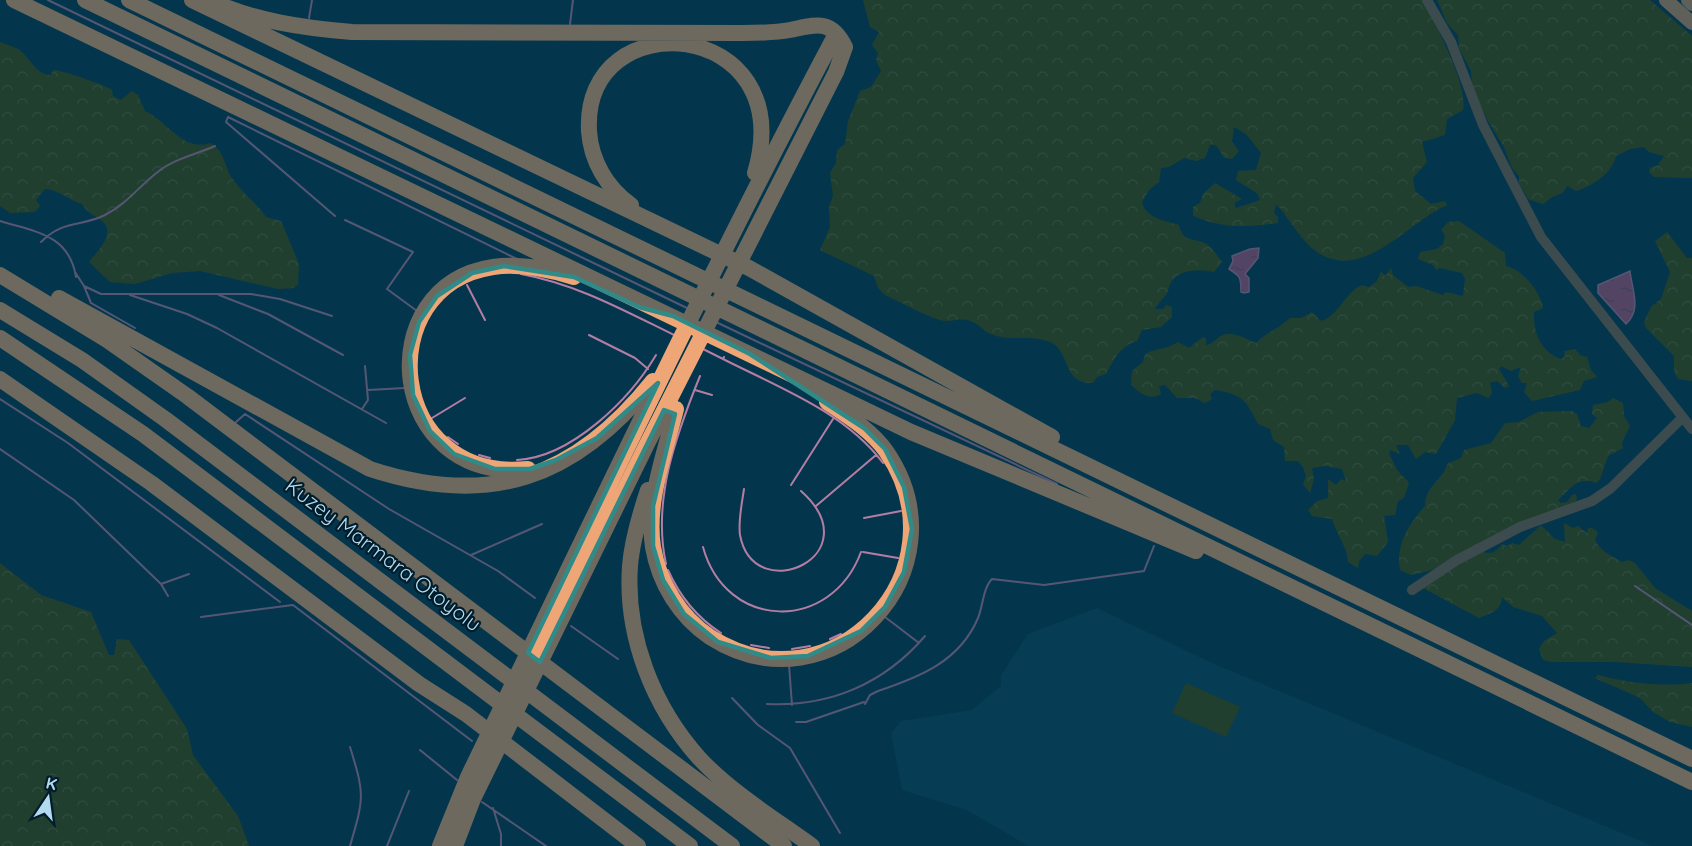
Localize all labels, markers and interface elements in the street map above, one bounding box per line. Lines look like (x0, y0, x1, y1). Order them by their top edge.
street label: Kuzey Marmara Otoyolu (281, 472, 487, 636)
north arrow (18, 768, 78, 828)
text: K (44, 772, 59, 794)

